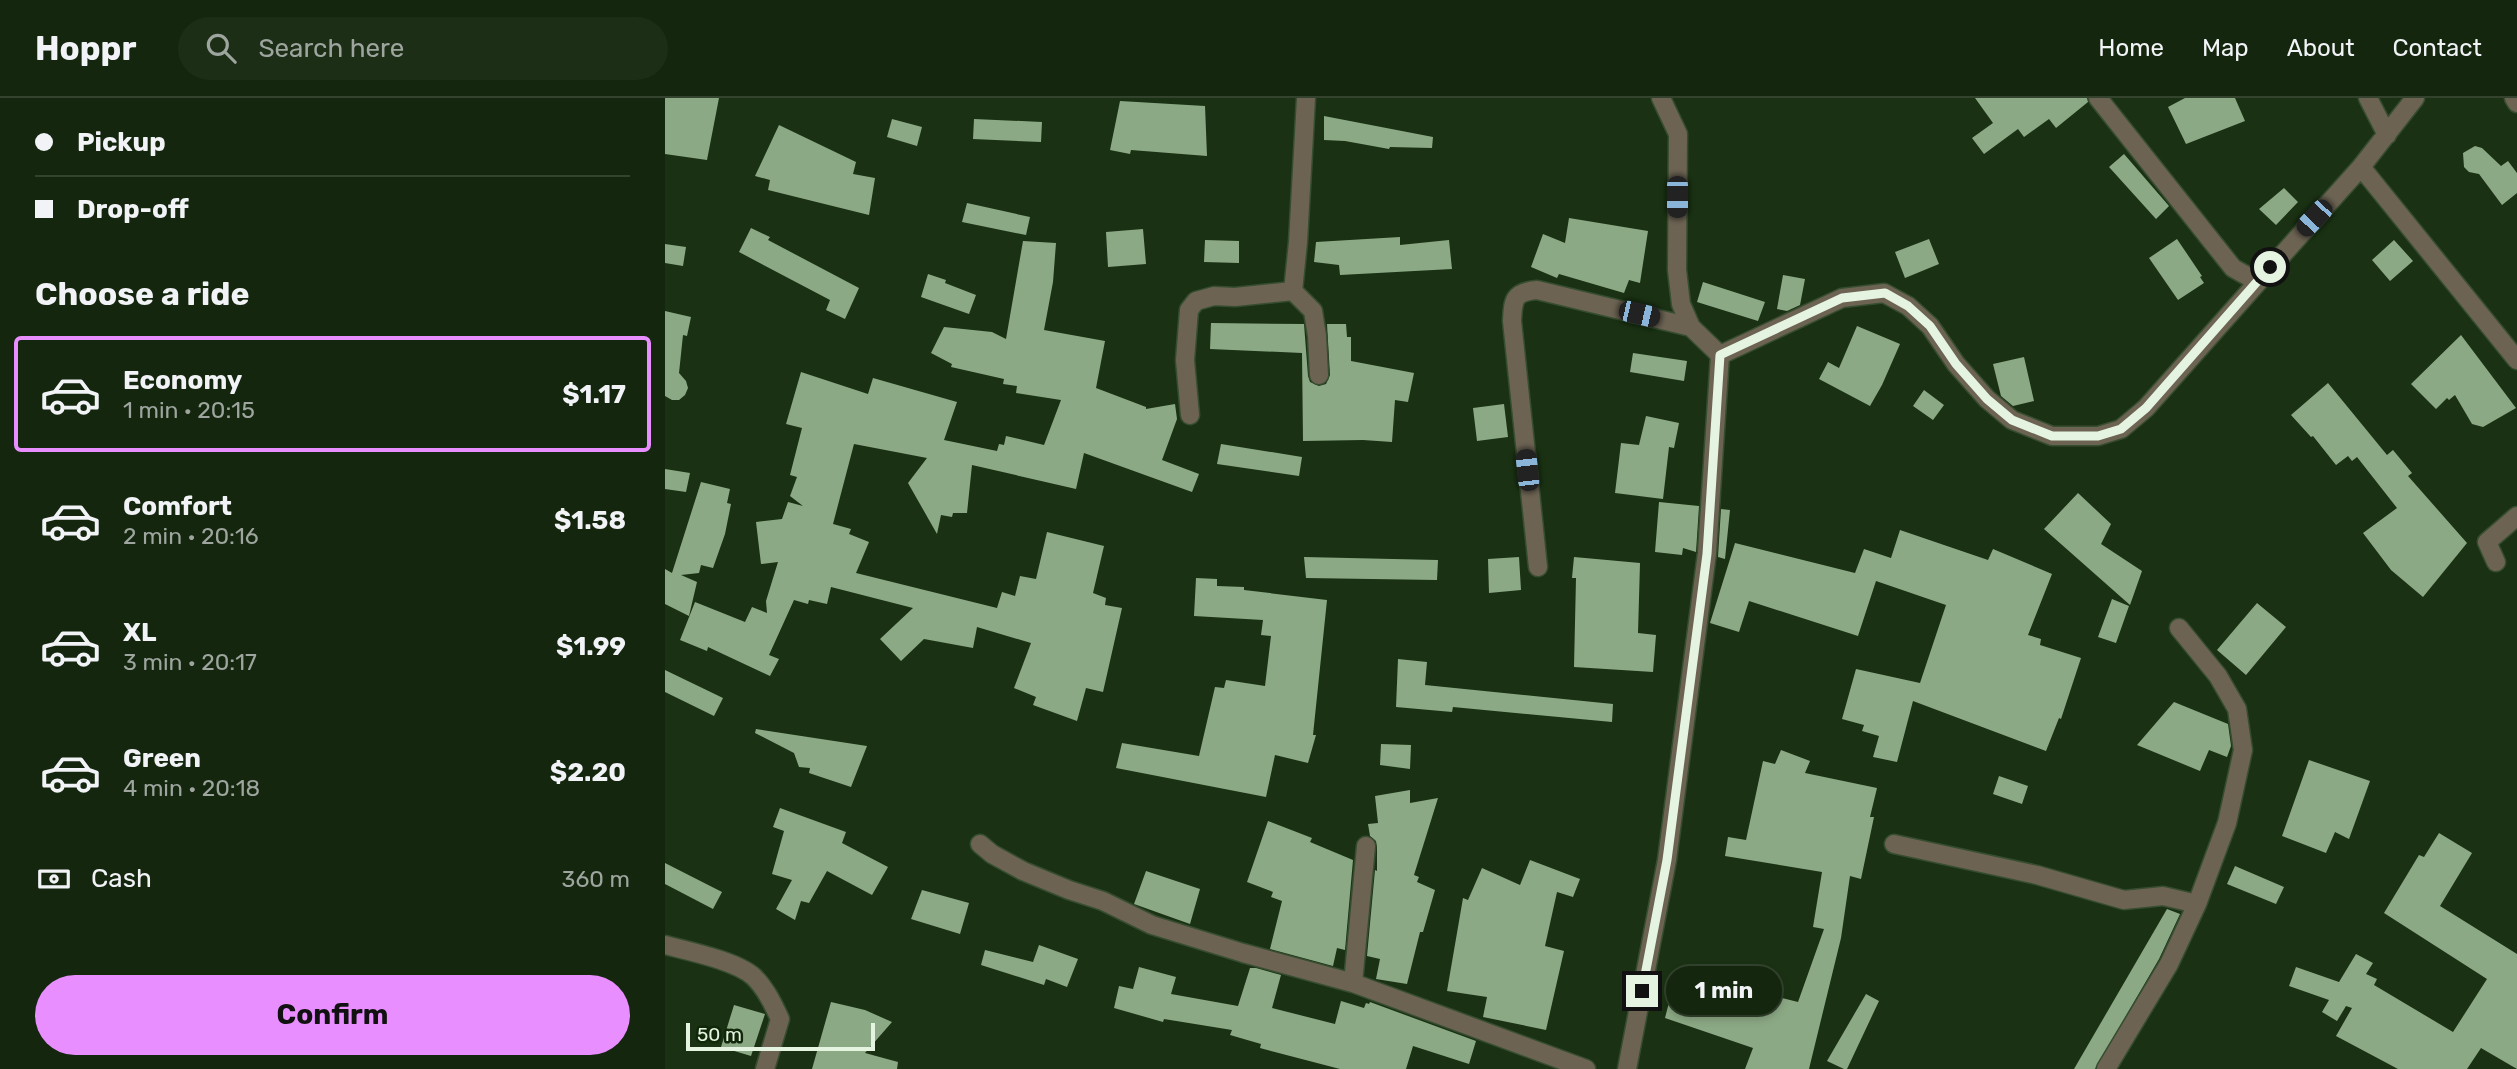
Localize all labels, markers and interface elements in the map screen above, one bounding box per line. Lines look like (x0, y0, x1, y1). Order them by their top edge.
search box (178, 17, 668, 80)
text: Hoppr (35, 29, 136, 68)
icon: search (202, 29, 240, 67)
text: Search here (258, 33, 404, 64)
text: Home (2098, 34, 2164, 62)
text: Map (2202, 34, 2249, 62)
text: About (2287, 34, 2355, 62)
text: Contact (2393, 34, 2482, 62)
text: Pickup (77, 127, 166, 158)
car (1667, 176, 1688, 218)
text: Drop-off (77, 194, 189, 225)
car (2292, 195, 2337, 241)
route start (2254, 251, 2286, 283)
text: Choose a ride (35, 275, 249, 313)
car (1617, 299, 1662, 329)
icon: car (39, 363, 102, 426)
text: Economy (123, 365, 242, 396)
text: $1.17 (562, 379, 626, 410)
text: 1 min · 20:15 (123, 396, 255, 424)
car (1515, 448, 1540, 492)
icon: car (39, 489, 102, 552)
text: Comfort (123, 491, 232, 522)
text: $1.58 (554, 505, 626, 536)
text: 2 min · 20:16 (123, 522, 259, 550)
icon: car (39, 615, 102, 678)
text: XL (123, 617, 156, 648)
text: $1.99 (556, 631, 626, 662)
text: 3 min · 20:17 (123, 648, 257, 676)
icon: car (39, 741, 102, 804)
text: Green (123, 743, 201, 774)
text: $2.20 (550, 757, 626, 788)
text: 4 min · 20:18 (123, 774, 260, 802)
icon: cash (35, 860, 73, 898)
text: Cash (91, 863, 152, 894)
text: 360 m (562, 865, 630, 893)
callout: 1 min (1667, 966, 1782, 1015)
button: Confirm (35, 975, 630, 1055)
route end (1626, 975, 1658, 1007)
text: 1 min (1695, 976, 1753, 1004)
scale bar (686, 1020, 875, 1052)
text: 50 m (697, 1023, 742, 1046)

